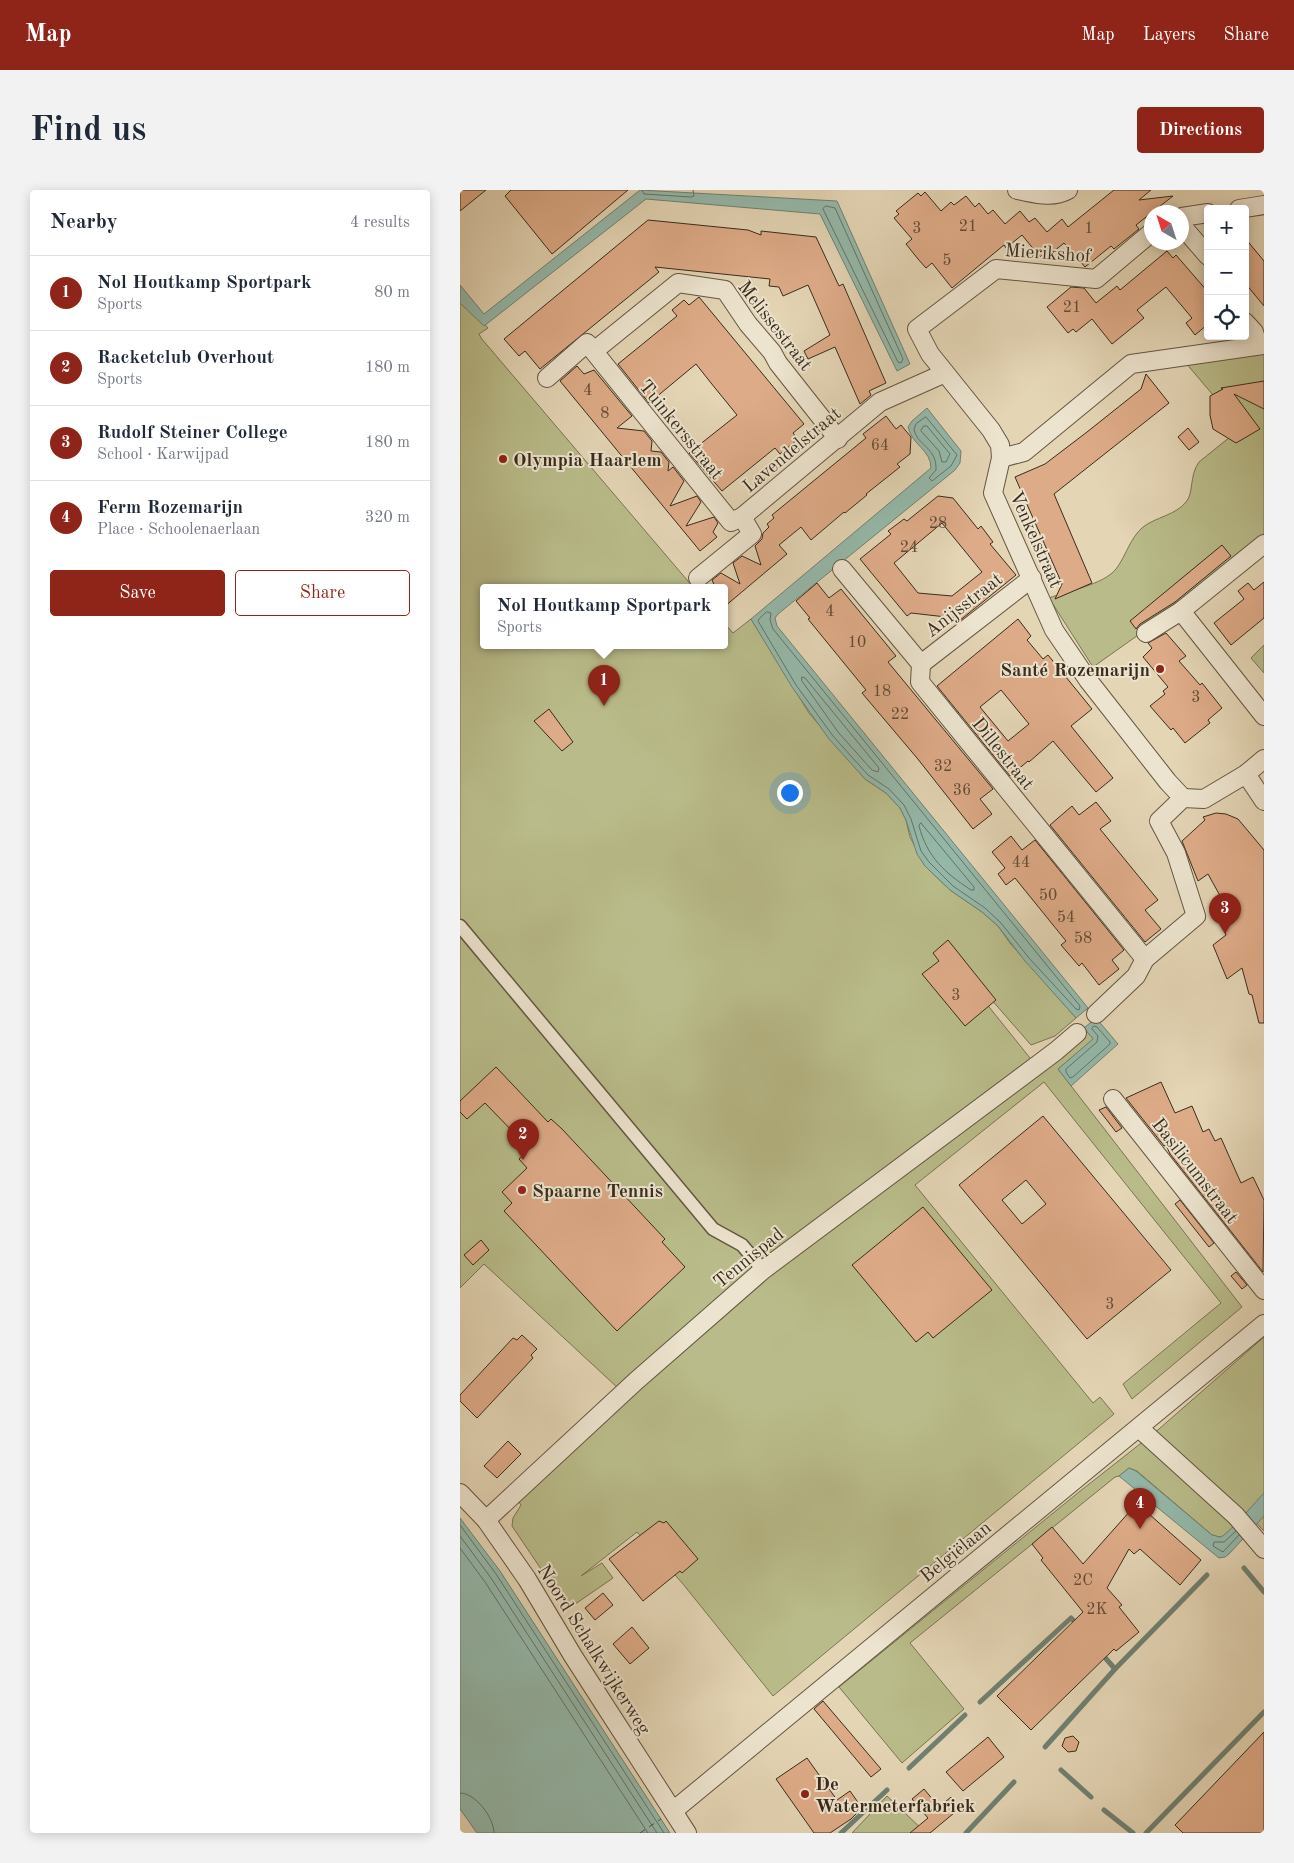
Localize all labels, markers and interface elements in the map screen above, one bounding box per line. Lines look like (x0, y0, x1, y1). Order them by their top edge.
text: Map (25, 23, 72, 47)
text: Map (1081, 26, 1115, 44)
text: Layers (1143, 26, 1195, 44)
text: Share (1223, 26, 1269, 44)
button: Directions (1137, 107, 1264, 153)
text: Find us (30, 113, 146, 148)
north arrow (1144, 205, 1189, 250)
map controls (1204, 205, 1249, 340)
button: + (1204, 205, 1249, 250)
text: Nearby (50, 212, 118, 233)
text: 4 results (350, 215, 410, 231)
house number: 21 (959, 219, 977, 235)
house number: 3 (912, 221, 922, 237)
house number: 1 (1084, 221, 1094, 237)
street label: Mierikshof (1004, 242, 1093, 267)
button: − (1204, 250, 1249, 295)
house number: 5 (942, 253, 952, 269)
text: Nol Houtkamp Sportpark (97, 274, 312, 293)
street label: Melissestraat (733, 278, 815, 375)
text: 1 (61, 285, 71, 301)
text: 80 m (374, 285, 410, 301)
button: locate (1204, 295, 1249, 340)
text: Sports (97, 297, 142, 313)
house number: 21 (1063, 300, 1081, 316)
text: Racketclub Overhout (97, 349, 274, 368)
text: 2 (61, 360, 71, 376)
text: 180 m (365, 360, 410, 376)
text: Sports (97, 372, 142, 388)
street label: Tuinkersstraat (634, 377, 726, 484)
house number: 4 (583, 383, 593, 399)
street label: Lavendelstraat (740, 405, 845, 497)
house number: 8 (600, 406, 610, 422)
text: Rudolf Steiner College (97, 424, 288, 443)
text: 3 (61, 435, 71, 451)
text: 180 m (365, 435, 410, 451)
house number: 64 (871, 438, 889, 454)
text: School · Karwijpad (97, 447, 229, 463)
place label: Olympia Haarlem (513, 452, 662, 471)
marker: Olympia Haarlem (497, 453, 509, 465)
street label: Venkelstraat (1005, 489, 1064, 591)
text: Ferm Rozemarijn (97, 499, 243, 518)
text: 4 (61, 510, 71, 526)
text: 320 m (365, 510, 410, 526)
house number: 28 (929, 516, 947, 532)
text: Place · Schoolenaerlaan (97, 522, 260, 538)
house number: 24 (900, 540, 918, 556)
button: Save (50, 570, 225, 616)
button: Share (235, 570, 410, 616)
street label: Anijsstraat (922, 570, 1007, 642)
popup (480, 584, 728, 649)
text: Nol Houtkamp Sportpark (497, 597, 711, 616)
house number: 4 (825, 604, 835, 620)
text: Sports (497, 620, 542, 636)
house number: 10 (848, 635, 866, 651)
place label: Santé Rozemarijn (1000, 662, 1150, 681)
marker: Santé Rozemarijn (1154, 663, 1166, 675)
pin: 1 (588, 665, 620, 706)
house number: 18 (873, 684, 891, 700)
house number: 3 (1191, 690, 1201, 706)
house number: 22 (891, 707, 909, 723)
street label: Dillestraat (967, 715, 1037, 794)
house number: 32 (934, 759, 952, 775)
your location (777, 780, 803, 806)
house number: 36 (953, 783, 971, 799)
house number: 44 (1012, 855, 1030, 871)
house number: 50 (1039, 888, 1057, 904)
pin: 3 (1209, 893, 1241, 934)
house number: 54 (1057, 910, 1075, 926)
house number: 58 (1074, 931, 1092, 947)
house number: 3 (951, 988, 961, 1004)
street label: Basilicumstraat (1147, 1115, 1241, 1228)
pin: 2 (507, 1119, 539, 1160)
place label: Spaarne Tennis (532, 1183, 663, 1202)
marker: Spaarne Tennis (516, 1184, 528, 1196)
street label: Tennispad (711, 1225, 788, 1293)
house number: 3 (1105, 1297, 1115, 1313)
pin: 4 (1124, 1488, 1156, 1529)
street label: Belgiëlaan (917, 1519, 996, 1587)
street label: Noord Schalkwijkerweg (533, 1562, 653, 1739)
house number: 2C (1073, 1573, 1093, 1589)
house number: 2K (1086, 1602, 1108, 1618)
place label: De Watermeterfabriek (815, 1776, 976, 1817)
marker: De Watermeterfabriek (799, 1788, 811, 1800)

